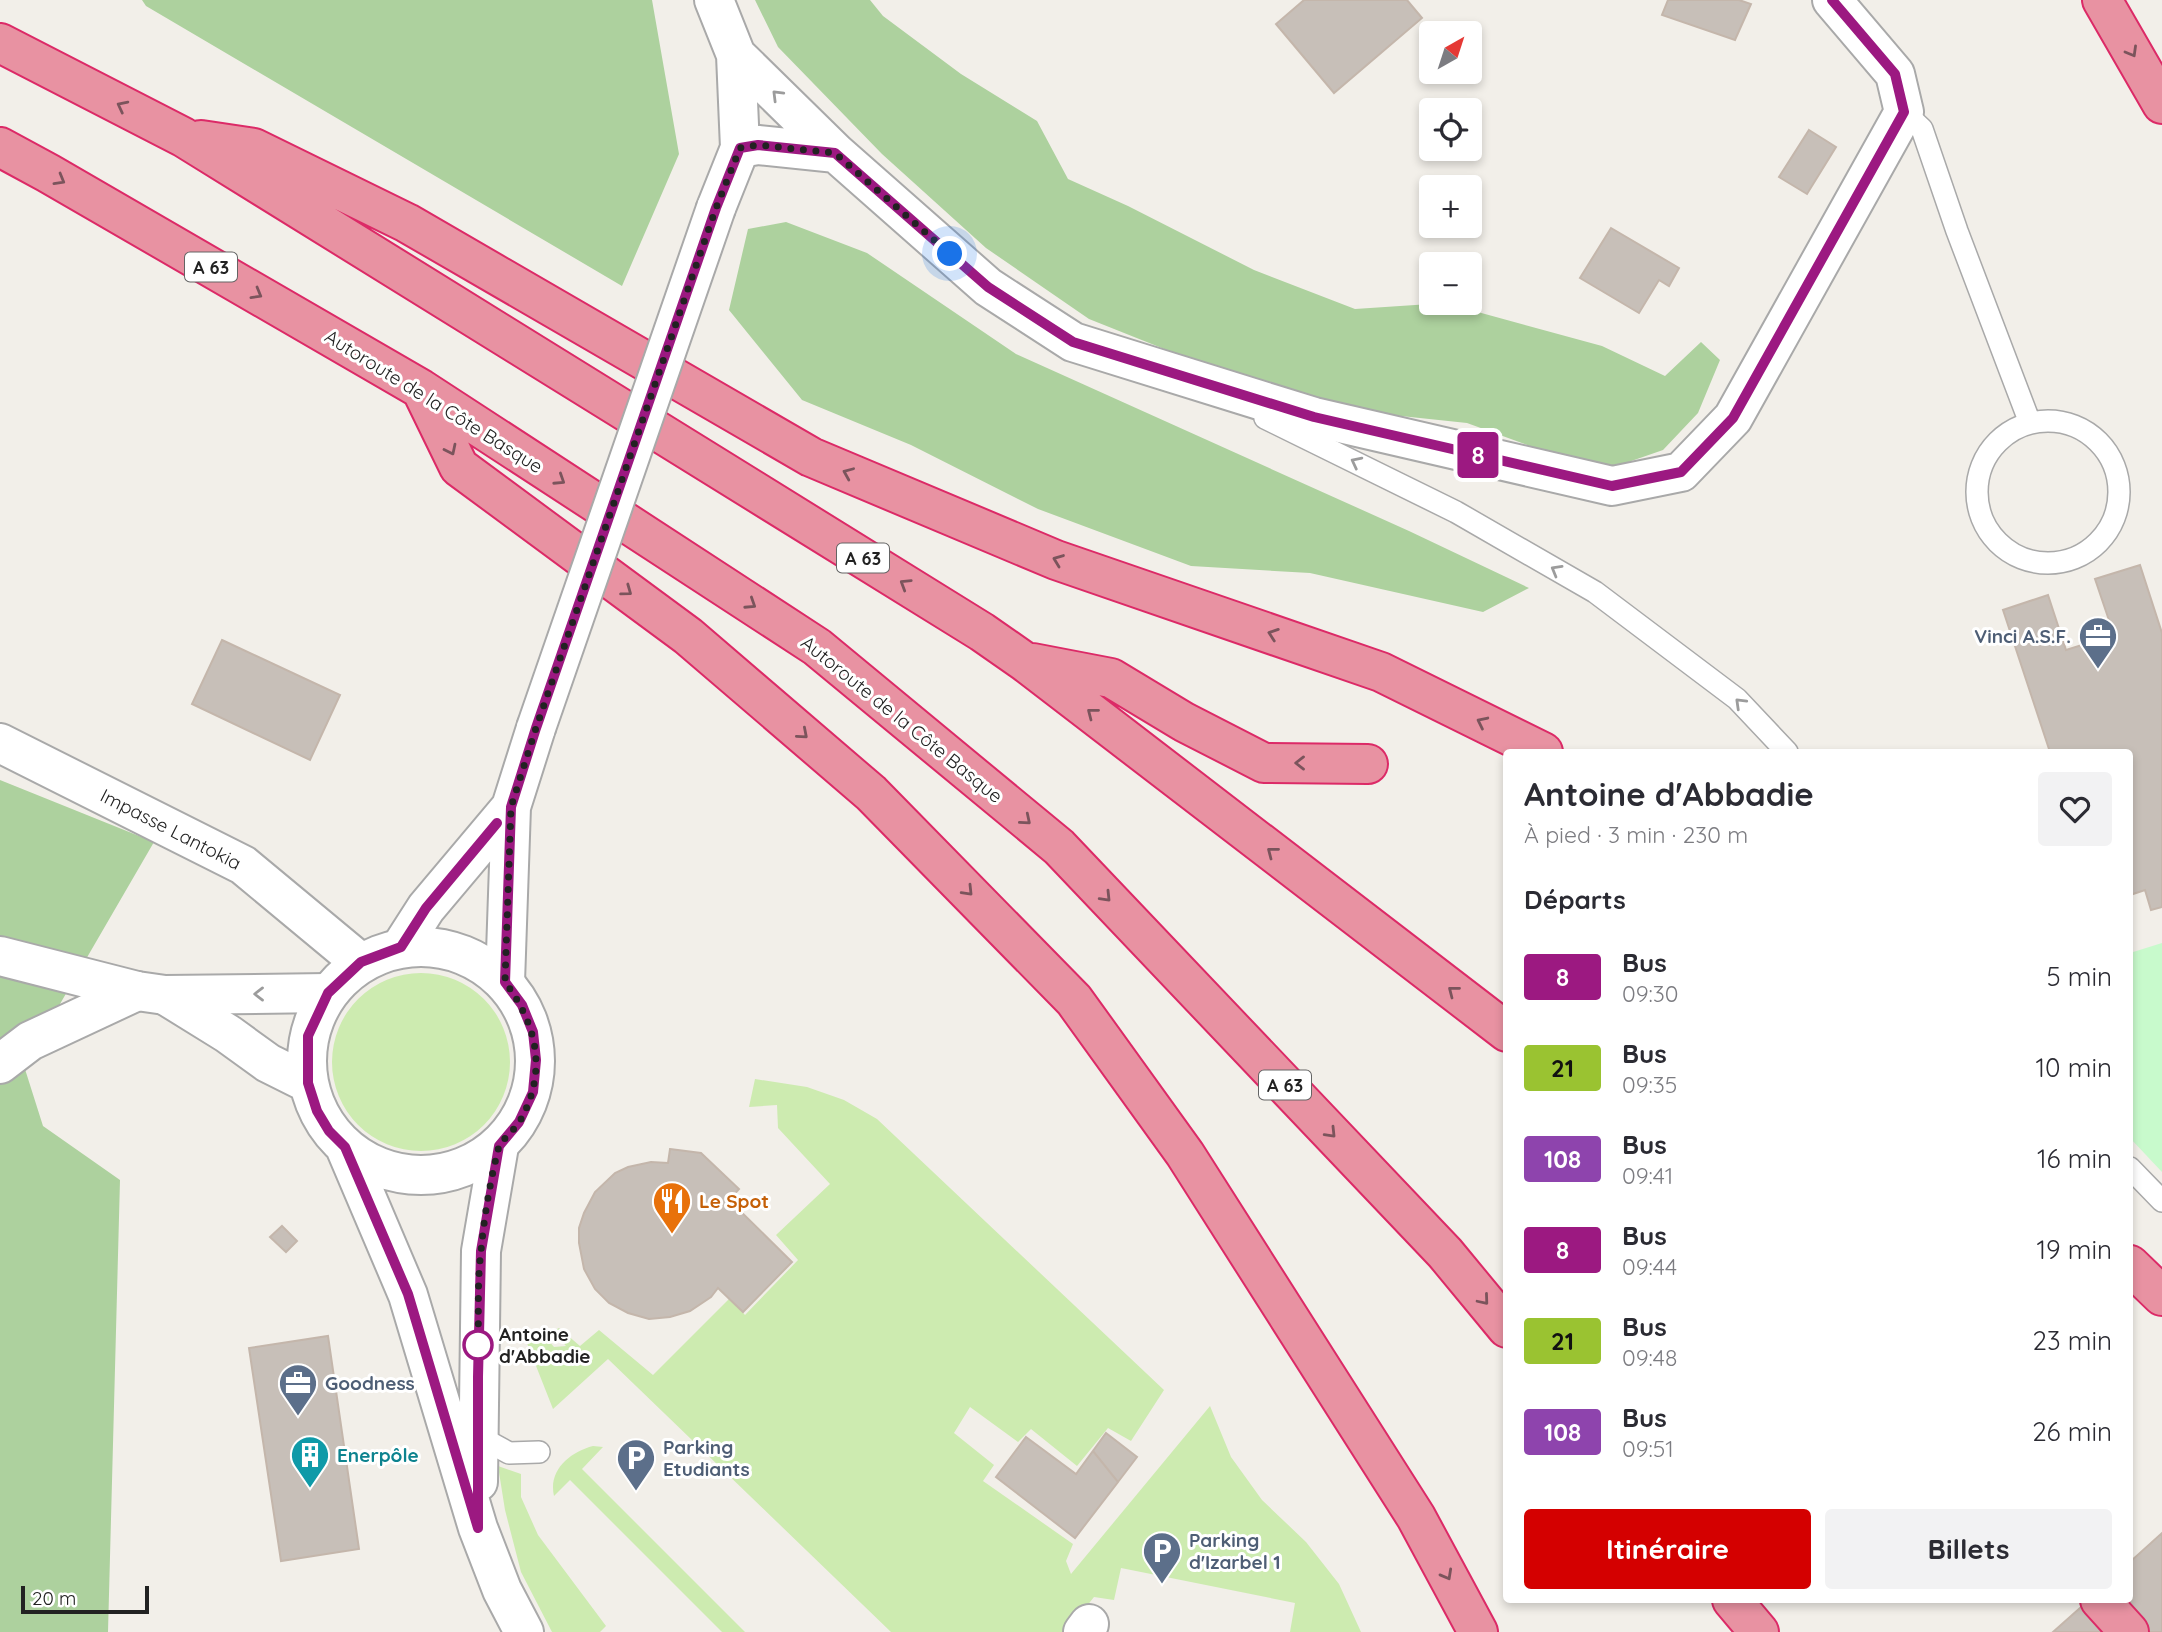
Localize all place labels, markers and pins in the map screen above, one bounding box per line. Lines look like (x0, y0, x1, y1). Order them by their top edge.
office icon: Vinci A.S.F. (2077, 615, 2119, 670)
place label: Vinci A.S.F. (1974, 624, 2071, 648)
restaurant icon: Le Spot (651, 1180, 693, 1235)
place label: Le Spot (699, 1189, 769, 1213)
place label: Antoine d'Abbadie (499, 1322, 591, 1368)
marker: Antoine d'Abbadie (463, 1330, 493, 1360)
office icon: Goodness (277, 1362, 319, 1417)
place label: Goodness (325, 1371, 415, 1395)
building icon: Enerpôle (289, 1434, 331, 1489)
place label: Parking Etudiants (663, 1435, 750, 1481)
parking icon: Parking Etudiants (615, 1437, 657, 1492)
place label: Enerpôle (337, 1443, 419, 1467)
place label: Parking d'Izarbel 1 (1189, 1528, 1281, 1574)
parking icon: Parking d'Izarbel 1 (1141, 1530, 1183, 1585)

